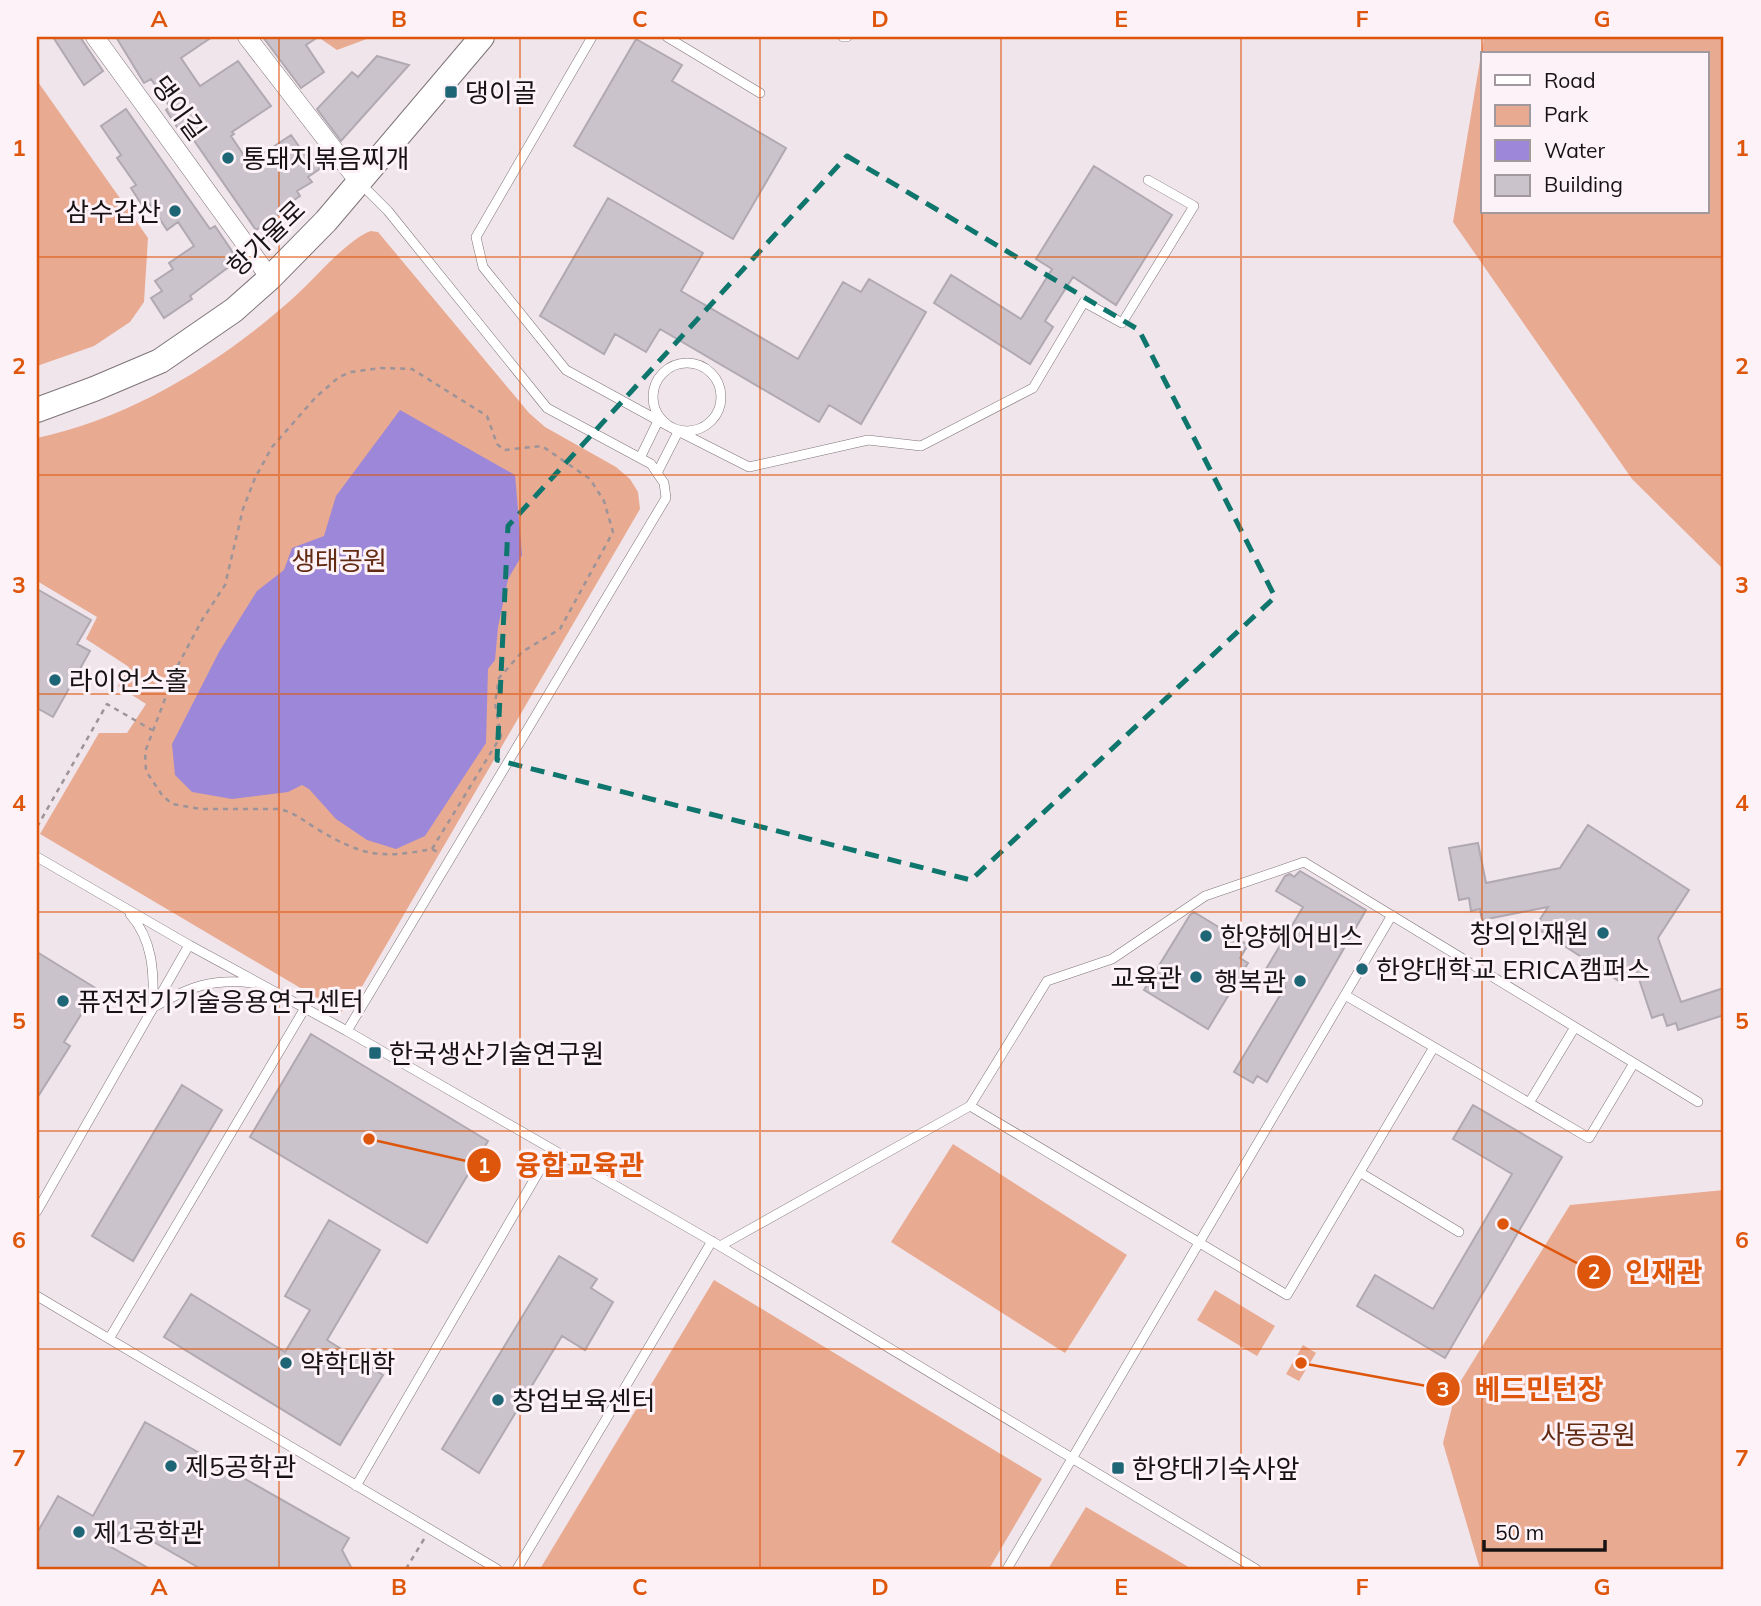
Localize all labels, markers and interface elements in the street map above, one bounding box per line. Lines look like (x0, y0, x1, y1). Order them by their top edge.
text: A (150, 4, 168, 33)
text: B (391, 4, 407, 33)
text: C (632, 4, 648, 33)
text: D (871, 4, 889, 33)
text: E (1114, 4, 1128, 33)
text: F (1355, 4, 1369, 33)
text: G (1593, 4, 1611, 33)
legend (1481, 52, 1708, 214)
text: Road (1544, 67, 1595, 93)
street label: 댕이길 (145, 69, 213, 147)
place label: 댕이골 (465, 76, 537, 109)
marker: 댕이골 (443, 84, 459, 100)
text: Park (1544, 101, 1588, 127)
text: 1 (12, 133, 26, 162)
text: 1 (1735, 133, 1749, 162)
text: Water (1544, 137, 1605, 163)
place label: 통돼지볶음찌개 (242, 142, 409, 175)
marker: 통돼지볶음찌개 (220, 150, 236, 166)
text: Building (1544, 171, 1623, 197)
street label: 항가울로 (220, 193, 312, 283)
place label: 삼수갑산 (65, 195, 161, 228)
marker: 삼수갑산 (167, 203, 183, 219)
text: 2 (12, 351, 26, 380)
text: 2 (1735, 351, 1749, 380)
park label: 생태공원 (291, 544, 387, 577)
text: 3 (12, 570, 26, 599)
text: 3 (1735, 570, 1749, 599)
place label: 라이언스홀 (69, 664, 189, 697)
marker: 라이언스홀 (47, 672, 63, 688)
text: 4 (12, 788, 26, 817)
text: 4 (1735, 788, 1749, 817)
place label: 창의인재원 (1469, 917, 1589, 950)
place label: 한양헤어비스 (1220, 920, 1364, 953)
marker: 창의인재원 (1595, 925, 1611, 941)
marker: 한양헤어비스 (1198, 928, 1214, 944)
place label: 한양대학교 ERICA캠퍼스 (1376, 953, 1651, 986)
place label: 교육관 (1110, 961, 1182, 994)
marker: 한양대학교 ERICA캠퍼스 (1354, 961, 1370, 977)
place label: 행복관 (1214, 965, 1286, 998)
marker: 교육관 (1188, 969, 1204, 985)
marker: 행복관 (1292, 973, 1308, 989)
place label: 퓨전전기기술응용연구센터 (77, 985, 364, 1018)
marker: 퓨전전기기술응용연구센터 (55, 993, 71, 1009)
text: 5 (12, 1006, 26, 1035)
text: 5 (1735, 1006, 1749, 1035)
place label: 한국생산기술연구원 (389, 1037, 604, 1070)
marker: 한국생산기술연구원 (367, 1045, 383, 1061)
callout: 융합교육관 (466, 1141, 658, 1190)
text: 융합교육관 (516, 1147, 644, 1182)
text: 1 (478, 1152, 490, 1178)
text: 6 (12, 1225, 26, 1254)
text: 6 (1735, 1225, 1749, 1254)
callout: 인재관 (1577, 1247, 1717, 1296)
text: 인재관 (1625, 1254, 1703, 1289)
text: 2 (1588, 1258, 1600, 1284)
place label: 약학대학 (300, 1347, 396, 1380)
marker: 약학대학 (278, 1355, 294, 1371)
callout: 베드민턴장 (1425, 1365, 1617, 1414)
text: 베드민턴장 (1475, 1371, 1603, 1406)
text: 3 (1437, 1376, 1449, 1402)
place label: 창업보육센터 (512, 1384, 656, 1417)
marker: 창업보육센터 (490, 1392, 506, 1408)
park label: 사동공원 (1540, 1418, 1636, 1451)
text: 7 (12, 1443, 26, 1472)
text: 7 (1735, 1443, 1749, 1472)
place label: 제5공학관 (185, 1450, 296, 1483)
place label: 한양대기숙사앞 (1132, 1452, 1300, 1485)
marker: 제5공학관 (163, 1458, 179, 1474)
marker: 한양대기숙사앞 (1110, 1460, 1126, 1476)
scale bar (1484, 1508, 1605, 1552)
place label: 제1공학관 (93, 1516, 204, 1549)
text: 50 m (1495, 1519, 1544, 1545)
marker: 제1공학관 (71, 1524, 87, 1540)
text: A (150, 1572, 168, 1601)
text: B (391, 1572, 407, 1601)
text: C (632, 1572, 648, 1601)
text: D (871, 1572, 889, 1601)
text: E (1114, 1572, 1128, 1601)
text: F (1355, 1572, 1369, 1601)
text: G (1593, 1572, 1611, 1601)

